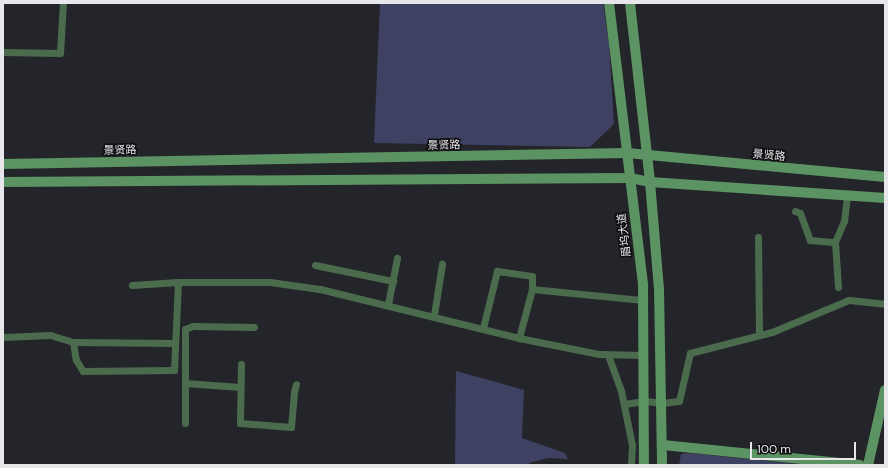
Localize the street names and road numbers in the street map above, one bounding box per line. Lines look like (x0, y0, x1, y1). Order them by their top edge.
street label: 景贤路 (427, 138, 461, 152)
street label: 景贤路 (103, 143, 137, 157)
street label: 景贤路 (752, 147, 786, 163)
street label: 眉坞大道 (615, 212, 633, 258)

